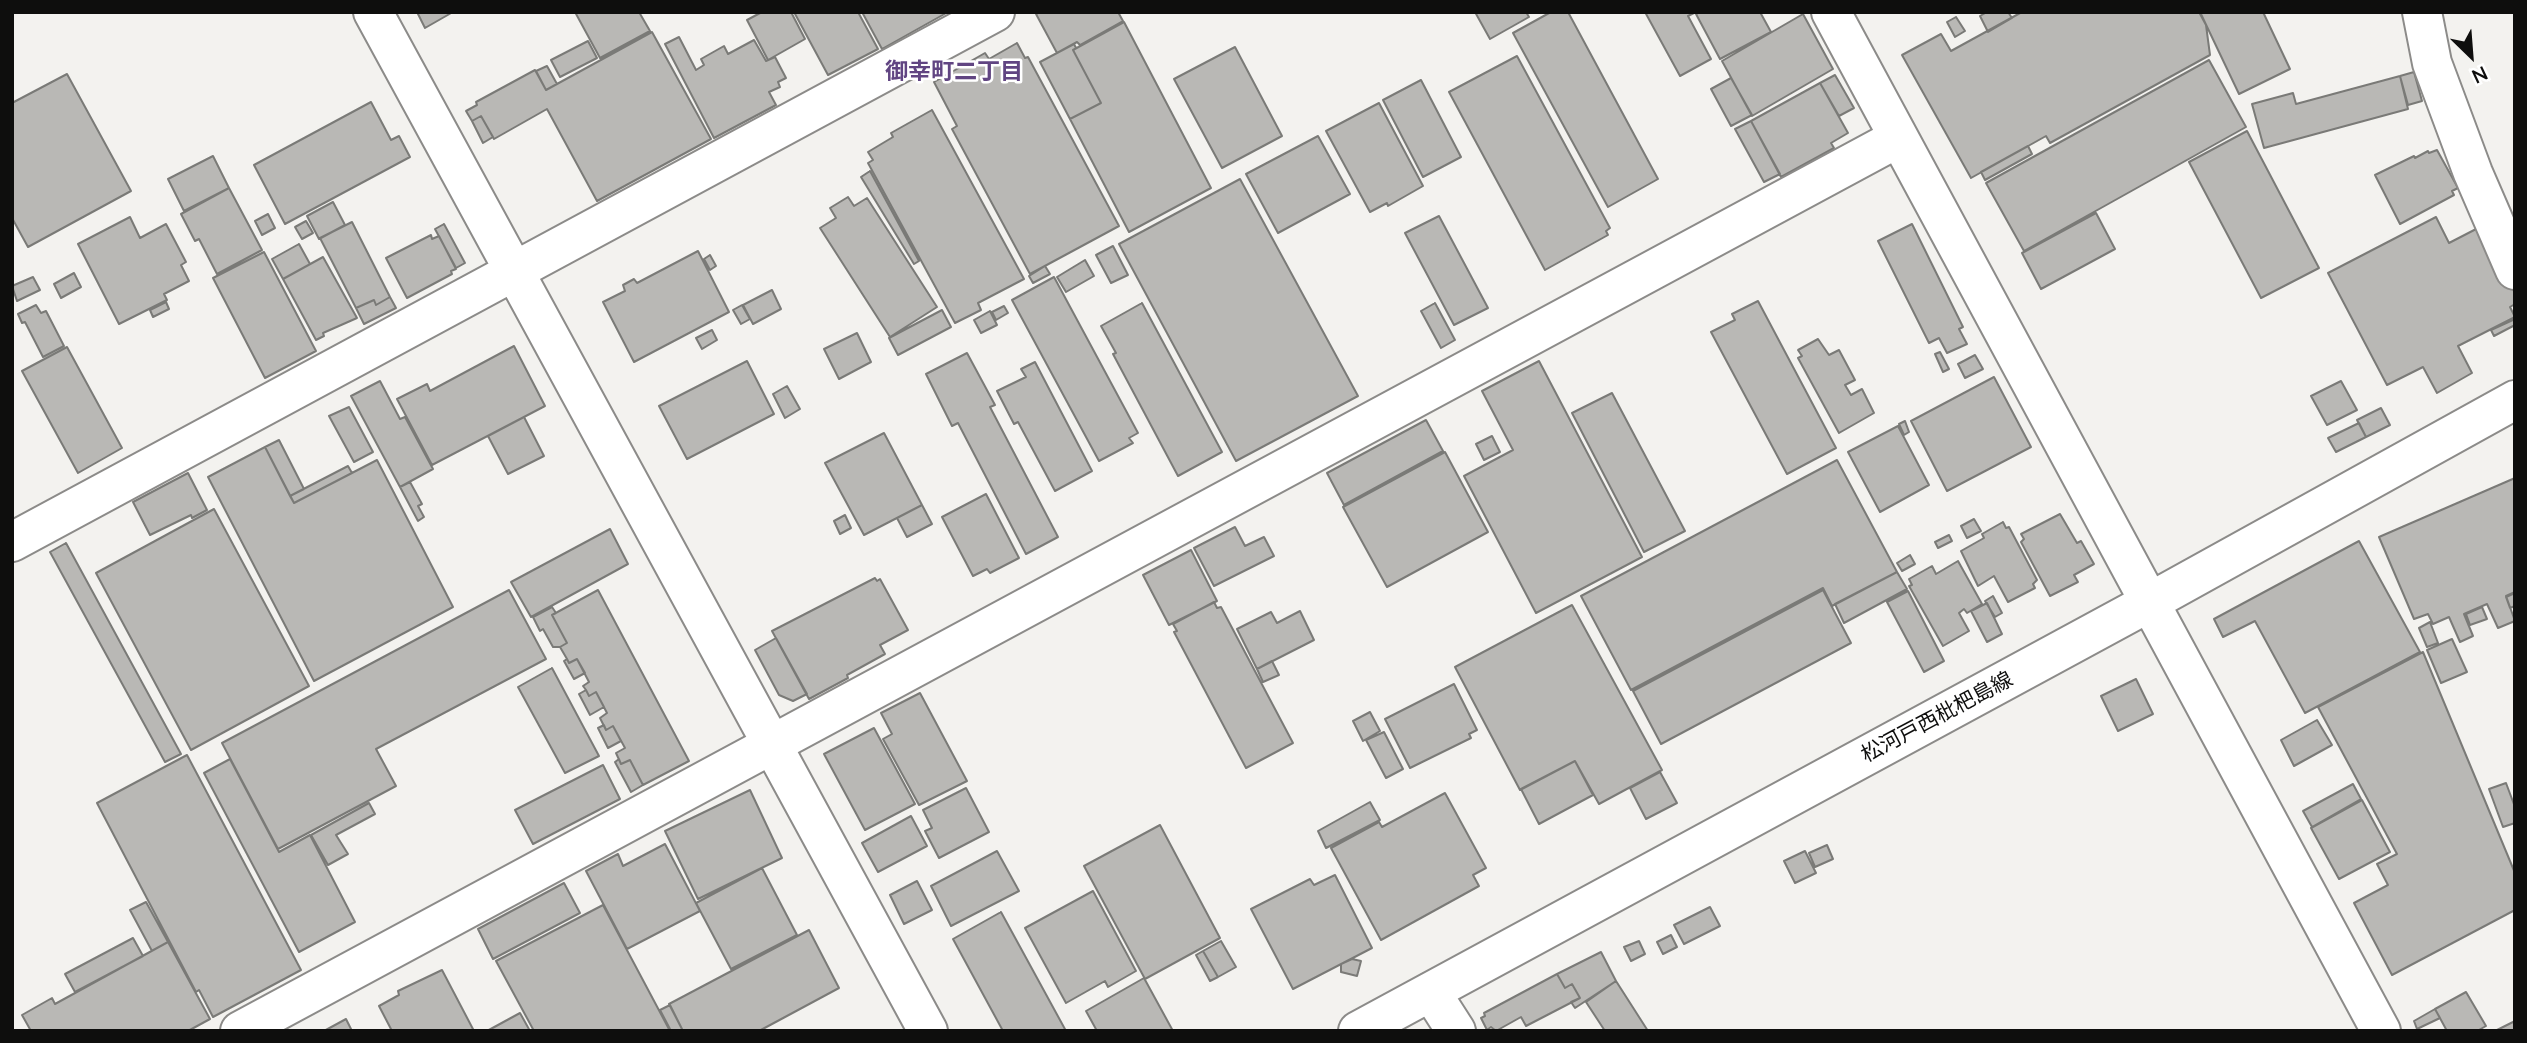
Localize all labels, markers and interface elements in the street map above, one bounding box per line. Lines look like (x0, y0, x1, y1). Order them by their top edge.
north arrow (2436, 21, 2506, 91)
district label: 御幸町二丁目 (885, 58, 1023, 86)
text: N (2469, 62, 2492, 89)
street label: 松河戸西枇杷島線 (1857, 666, 2017, 768)

